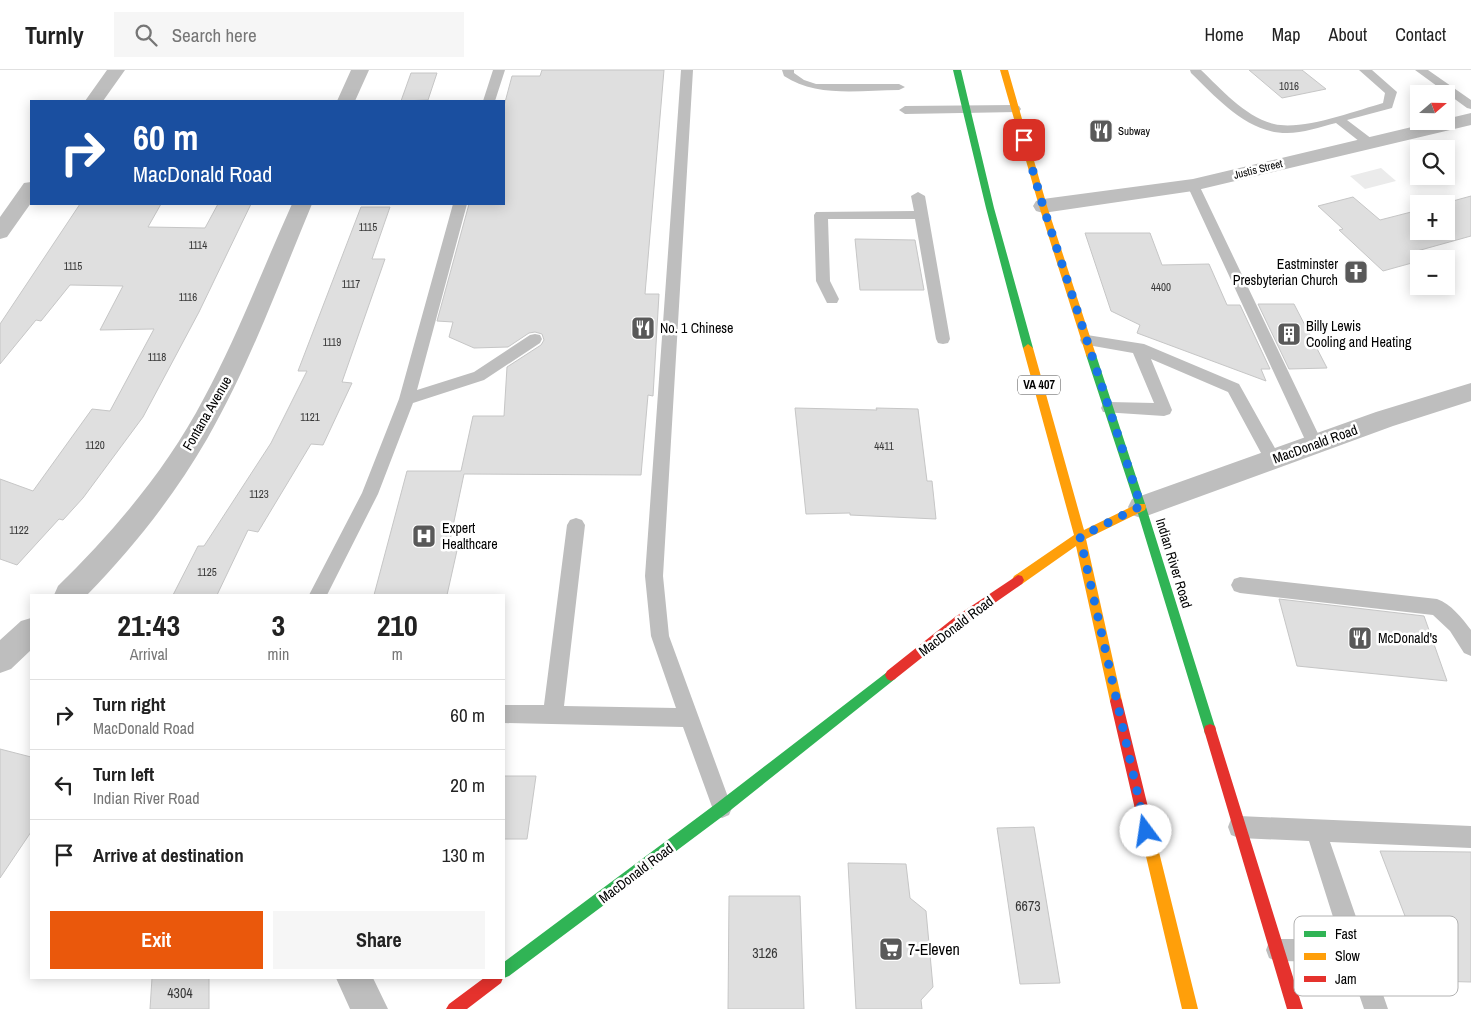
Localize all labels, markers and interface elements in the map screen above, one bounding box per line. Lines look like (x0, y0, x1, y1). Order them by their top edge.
search box (114, 12, 464, 57)
text: Turnly (25, 19, 84, 51)
icon: search (132, 21, 160, 49)
text: Search here (172, 22, 257, 48)
text: Home (1204, 22, 1244, 47)
text: Map (1272, 22, 1301, 47)
text: About (1329, 22, 1367, 47)
text: Contact (1395, 22, 1446, 47)
house number: 1016 (1279, 79, 1299, 93)
north arrow (1410, 85, 1455, 130)
map controls (1410, 85, 1455, 295)
text: 60 m (133, 114, 198, 161)
restaurant icon: Subway (1088, 118, 1114, 144)
pin (1003, 119, 1045, 161)
icon: right (50, 120, 115, 185)
place label: Subway (1118, 124, 1151, 138)
icon: arrive (1010, 126, 1038, 154)
button: search (1410, 140, 1455, 185)
street label: Justis Street (1232, 156, 1284, 182)
text: MacDonald Road (133, 159, 272, 189)
button: + (1410, 195, 1455, 240)
house number: 1115 (359, 220, 377, 234)
house number: 1114 (189, 238, 207, 252)
button: − (1410, 250, 1455, 295)
place label: Eastminster Presbyterian Church (1233, 255, 1338, 289)
house number: 1115 (64, 259, 82, 273)
church icon: Eastminster Presbyterian Church (1343, 259, 1369, 285)
house number: 1117 (342, 277, 360, 291)
house number: 4400 (1151, 280, 1171, 294)
house number: 1116 (179, 290, 197, 304)
restaurant icon: No. 1 Chinese (630, 315, 656, 341)
place label: Billy Lewis Cooling and Heating (1306, 317, 1412, 351)
place label: No. 1 Chinese (660, 319, 733, 337)
building icon: Billy Lewis Cooling and Heating (1276, 321, 1302, 347)
house number: 1119 (323, 335, 341, 349)
house number: 1118 (148, 350, 166, 364)
street label: Fontana Avenue (178, 373, 236, 453)
road number: VA 407 (1018, 376, 1060, 394)
house number: 1121 (300, 410, 320, 424)
street label: MacDonald Road (1270, 420, 1360, 468)
house number: 1120 (85, 438, 105, 452)
house number: 4411 (874, 439, 894, 453)
house number: 1123 (249, 487, 269, 501)
street label: Indian River Road (1152, 516, 1196, 610)
place label: Expert Healthcare (442, 519, 498, 553)
house number: 1122 (9, 523, 29, 537)
hospital icon: Expert Healthcare (411, 523, 437, 549)
house number: 1125 (197, 565, 217, 579)
street label: MacDonald Road (915, 592, 997, 660)
text: 21:43 (117, 605, 180, 645)
text: 3 (272, 605, 285, 645)
text: 210 (377, 605, 418, 645)
restaurant icon: McDonald's (1347, 625, 1373, 651)
place label: McDonald's (1378, 629, 1438, 647)
text: Arrival (130, 643, 168, 665)
text: min (267, 643, 289, 665)
text: m (392, 643, 403, 665)
text: Turn right (93, 691, 165, 717)
icon: right (50, 701, 78, 729)
text: 60 m (450, 702, 485, 728)
text: MacDonald Road (93, 717, 194, 739)
text: Turn left (93, 761, 154, 787)
icon: left (50, 771, 78, 799)
text: 20 m (450, 772, 485, 798)
text: Indian River Road (93, 787, 199, 809)
position arrow (1119, 804, 1171, 856)
street label: MacDonald Road (595, 839, 677, 907)
icon: arrive (50, 841, 78, 869)
text: Arrive at destination (93, 842, 244, 868)
text: 130 m (442, 842, 485, 868)
house number: 6673 (1015, 897, 1041, 915)
button: Exit (50, 911, 263, 969)
button: Share (273, 911, 485, 969)
legend (1294, 916, 1458, 996)
text: Fast (1335, 925, 1357, 943)
supermarket icon: 7-Eleven (878, 936, 904, 962)
place label: 7-Eleven (908, 938, 960, 960)
house number: 3126 (752, 944, 778, 962)
text: Slow (1335, 947, 1361, 965)
text: Jam (1335, 970, 1357, 988)
house number: 4304 (167, 984, 193, 1002)

